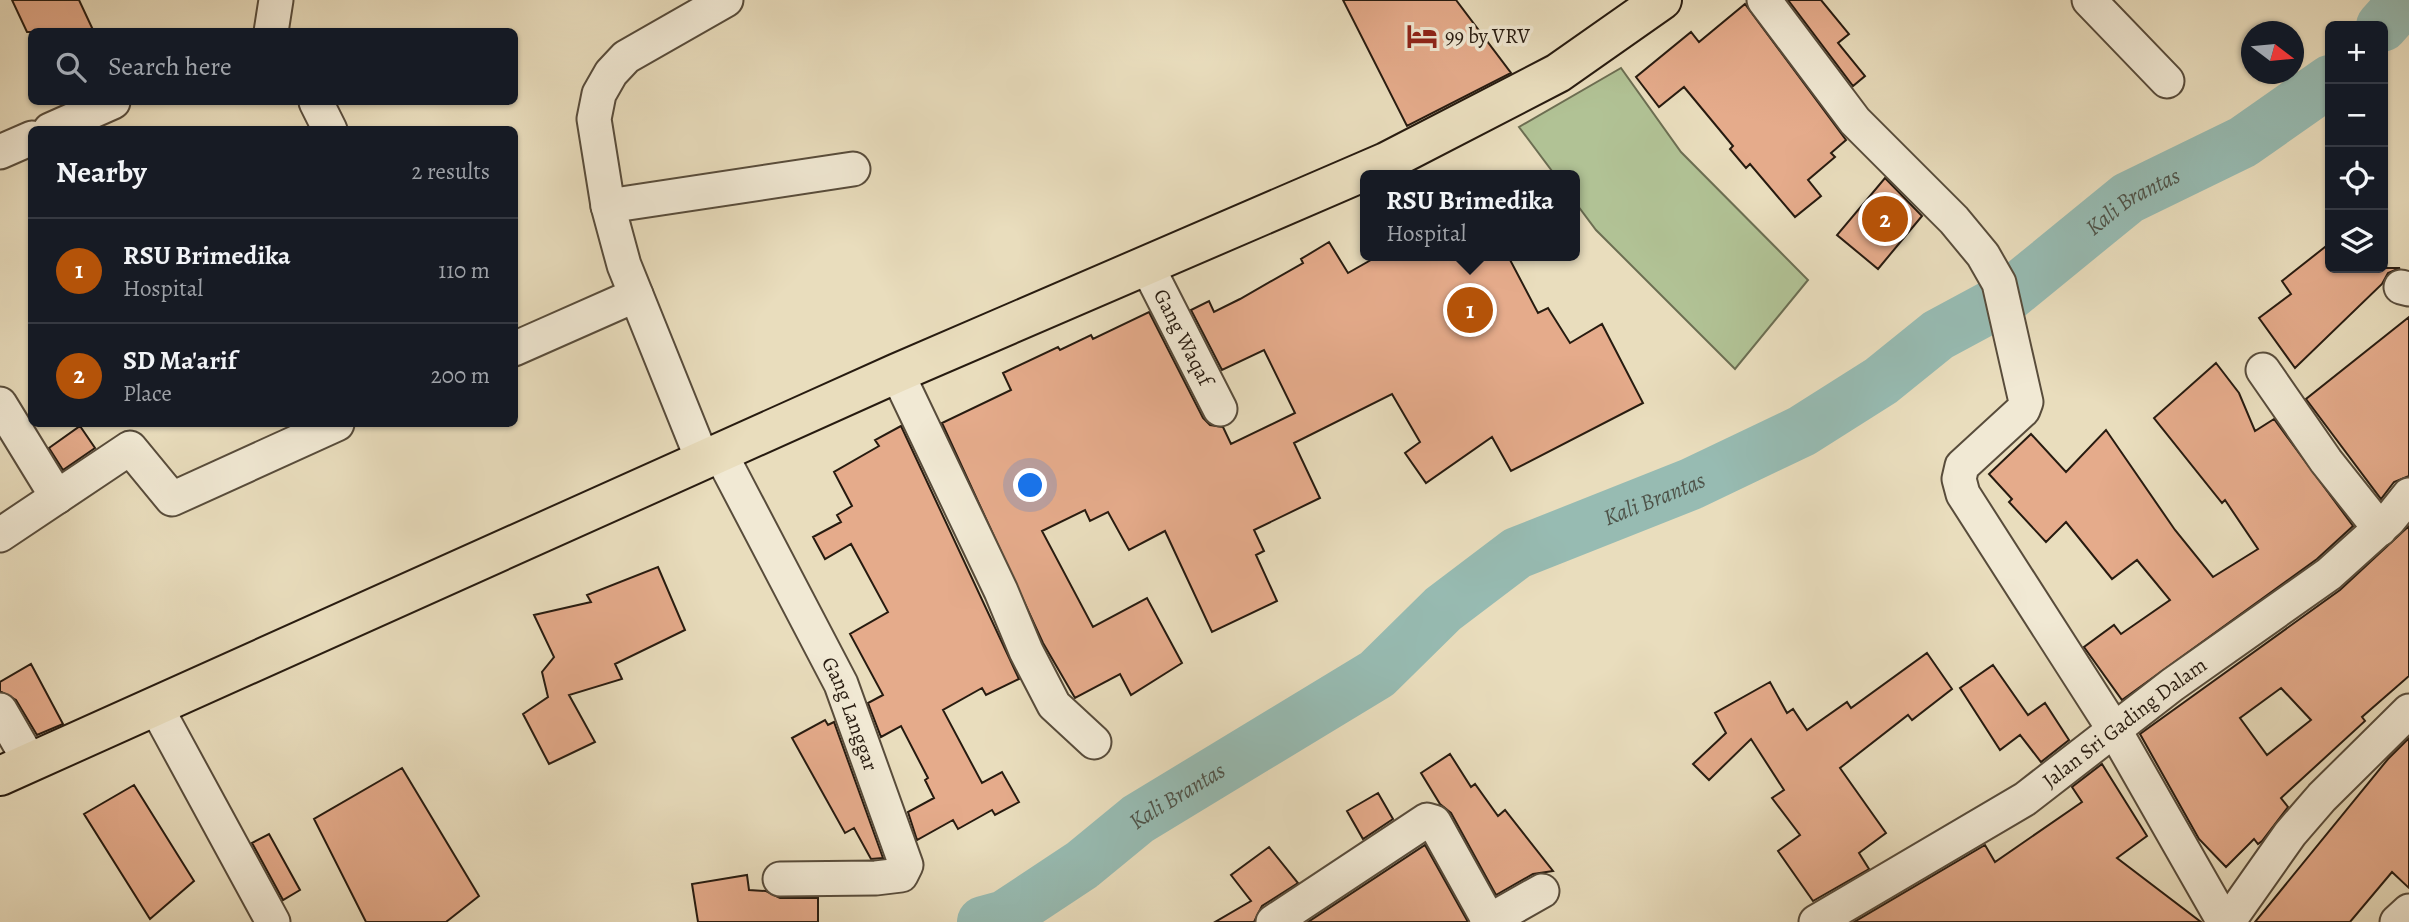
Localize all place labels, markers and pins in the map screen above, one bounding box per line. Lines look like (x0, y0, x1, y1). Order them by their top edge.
hotel icon: 99 by VRV (1405, 19, 1439, 53)
place label: 99 by VRV (1445, 22, 1530, 50)
pin: 2 (1862, 193, 1908, 245)
pin: 1 (1447, 284, 1493, 336)

